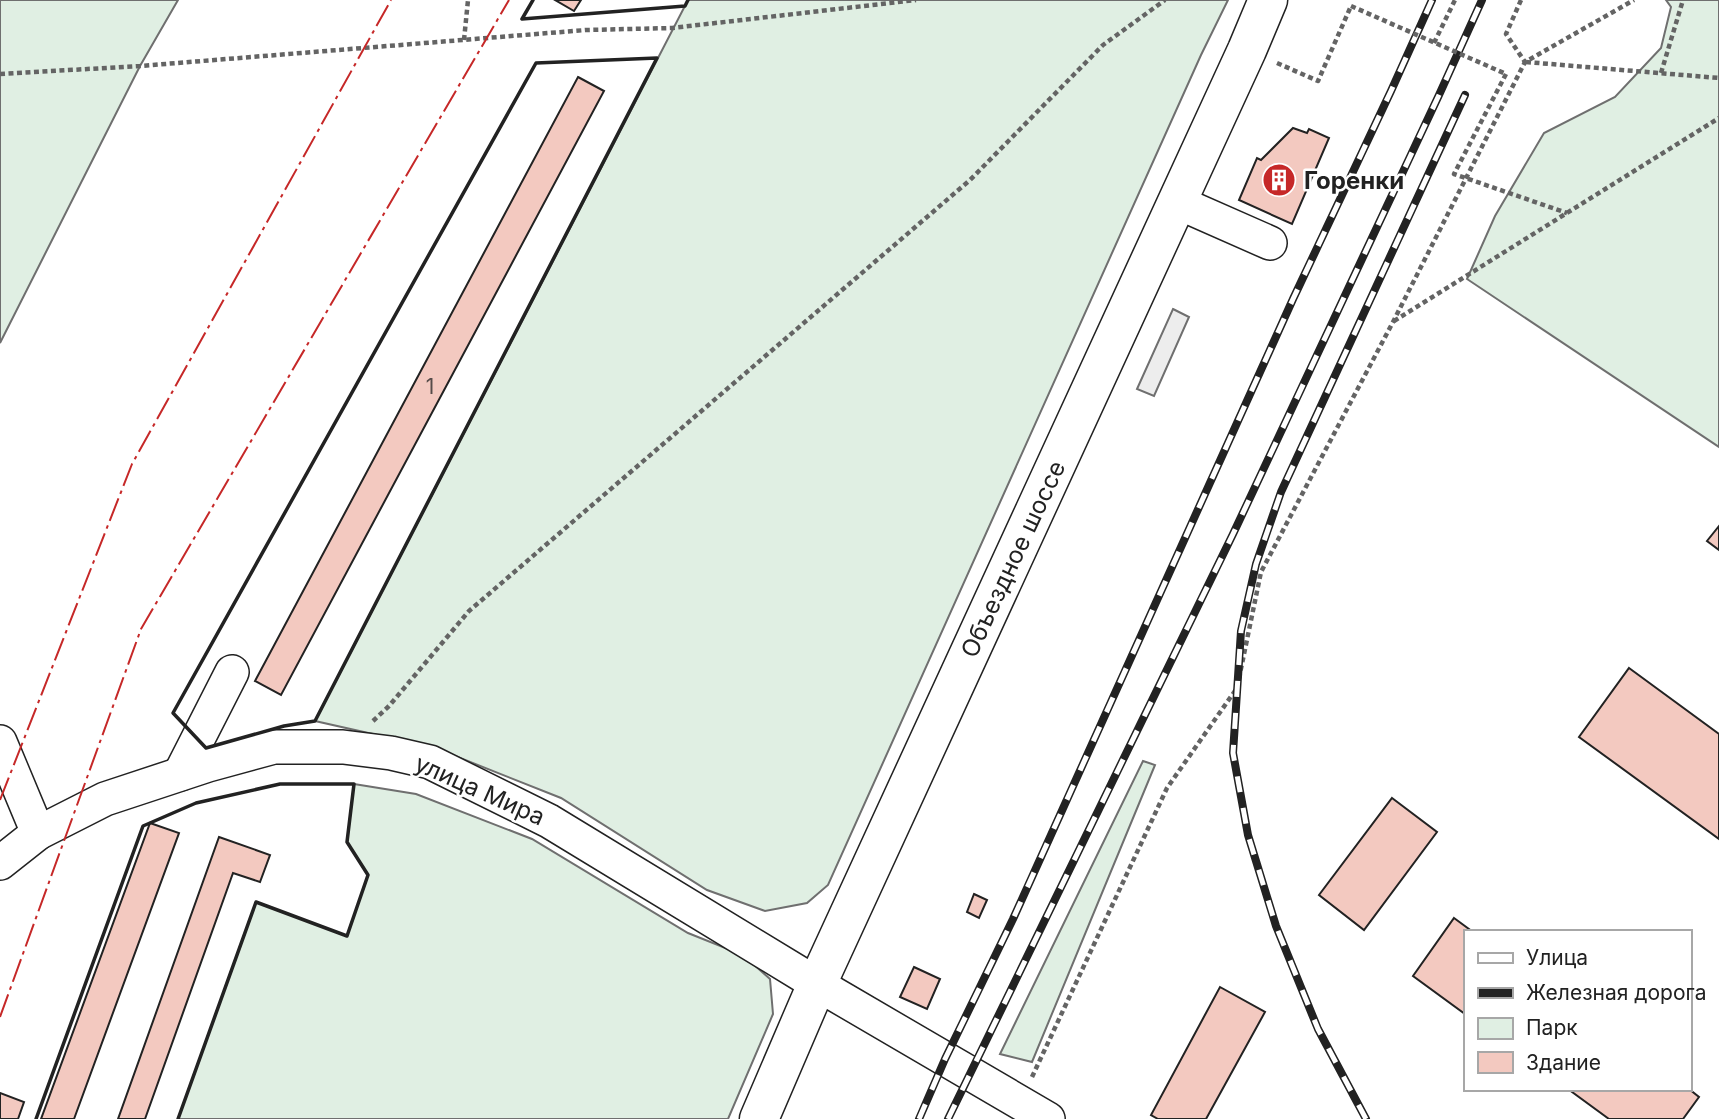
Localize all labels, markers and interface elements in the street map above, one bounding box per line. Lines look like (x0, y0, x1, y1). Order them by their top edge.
building icon: Горенки (1260, 161, 1298, 199)
place label: Горенки (1304, 166, 1404, 195)
house number: 1 (426, 374, 434, 399)
street label: Объездное шоссе (955, 456, 1071, 662)
street label: улица Мира (411, 748, 549, 832)
legend (1464, 930, 1691, 1091)
text: Улица (1526, 945, 1588, 970)
text: Железная дорога (1526, 980, 1706, 1005)
text: Парк (1526, 1015, 1578, 1040)
text: Здание (1526, 1050, 1601, 1075)

